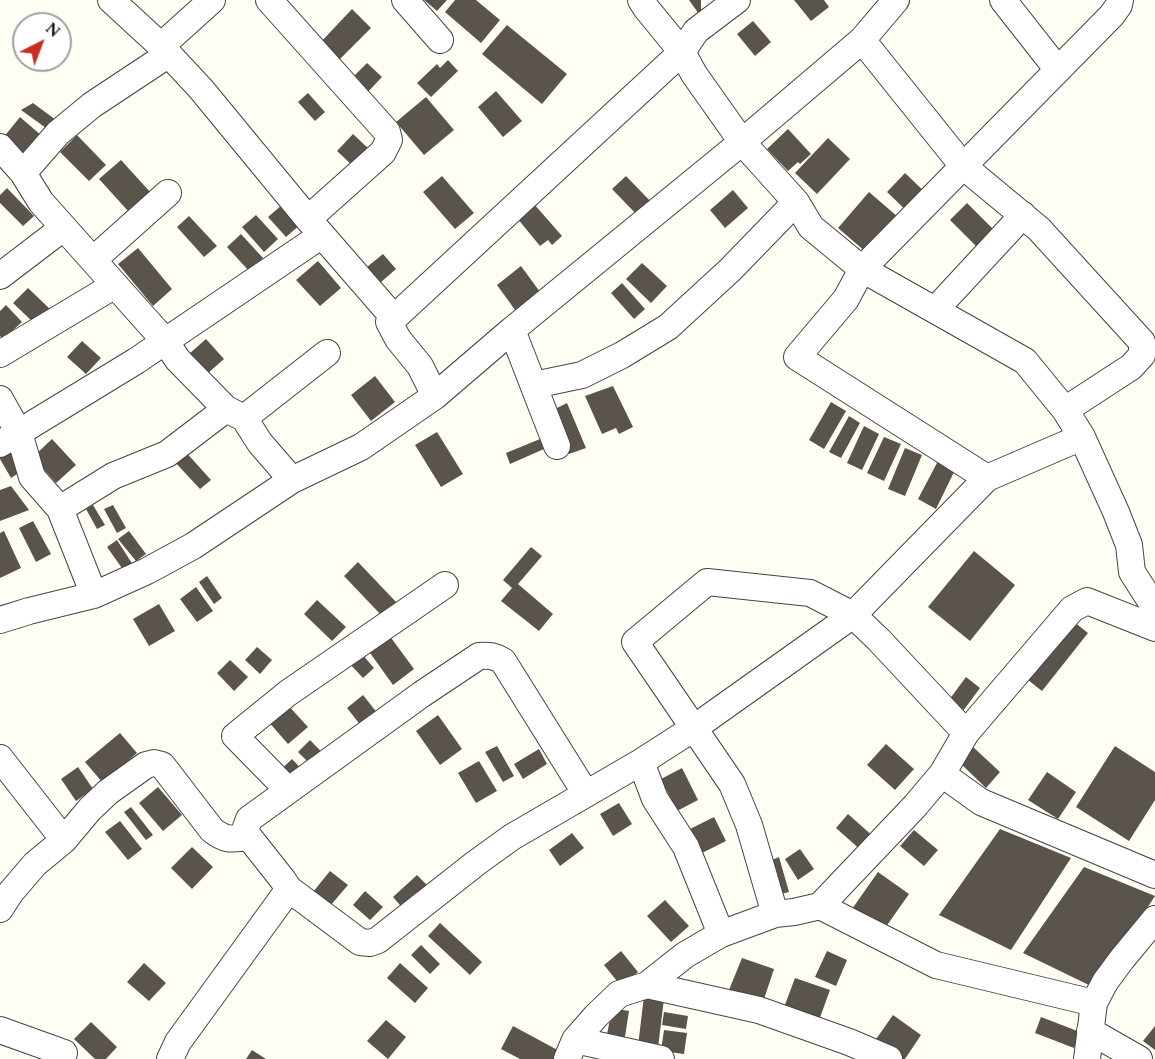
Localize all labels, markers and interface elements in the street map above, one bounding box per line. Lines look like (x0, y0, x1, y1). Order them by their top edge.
north arrow (12, 12, 72, 72)
text: N (40, 17, 66, 43)

